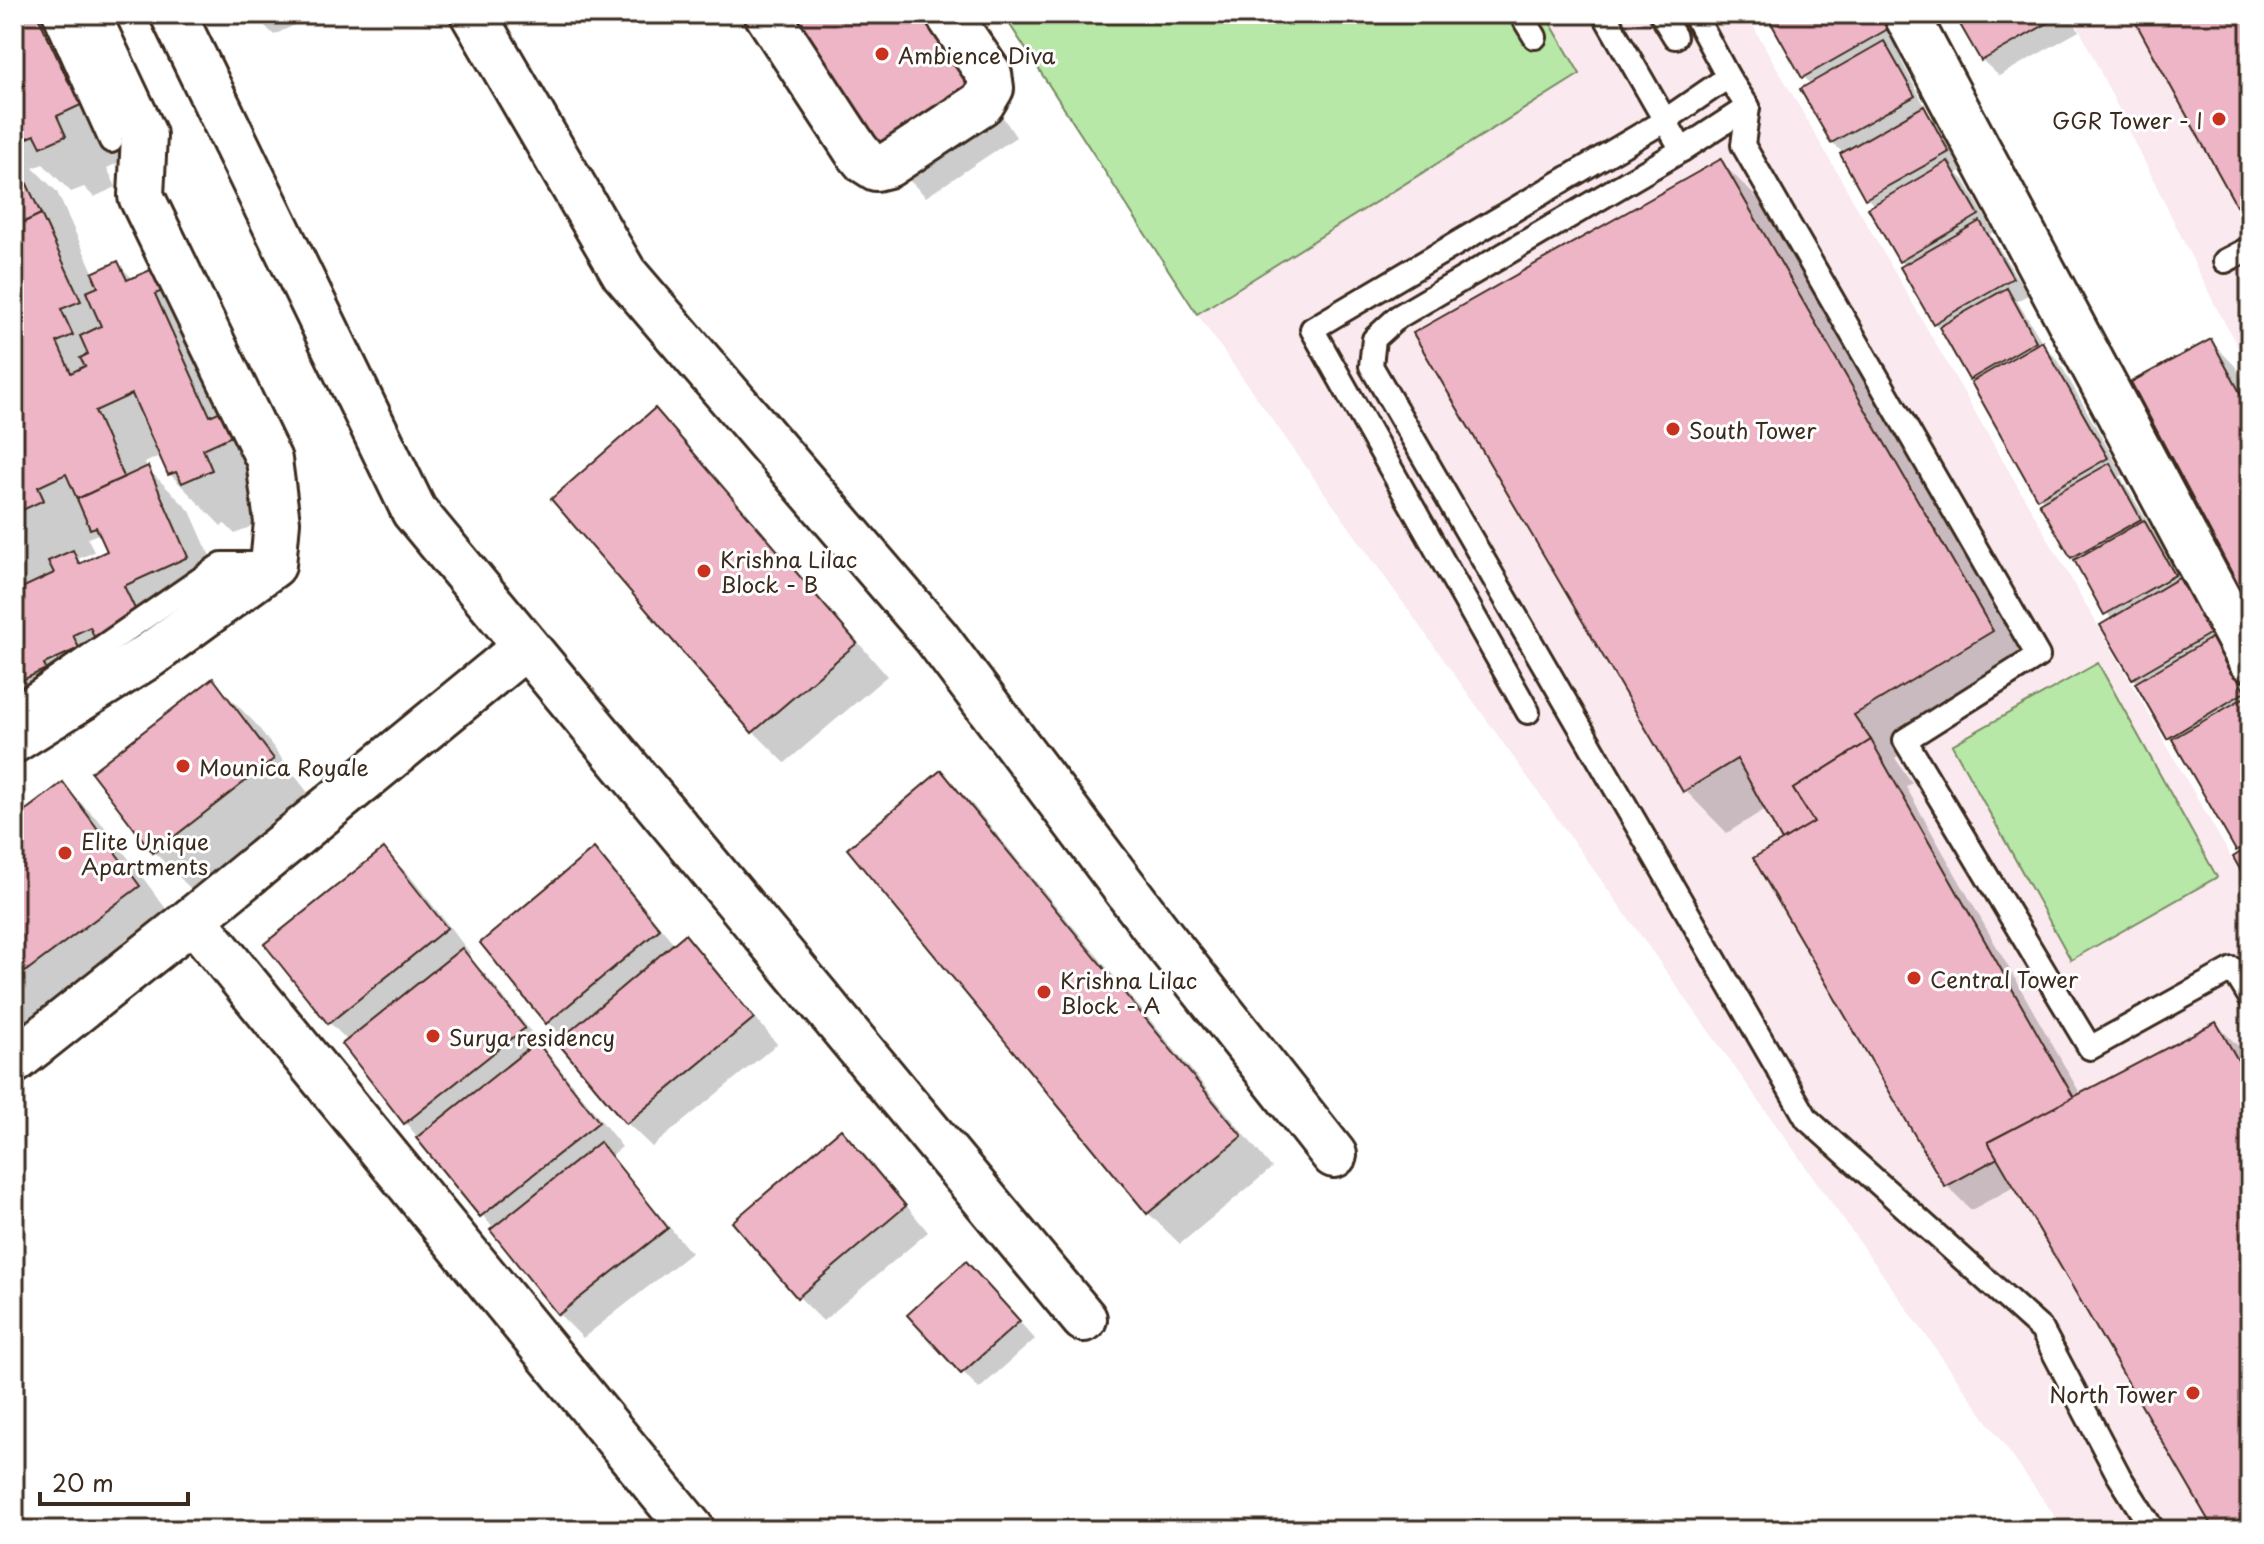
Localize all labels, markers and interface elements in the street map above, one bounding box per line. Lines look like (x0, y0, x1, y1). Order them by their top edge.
place label: Ambience Diva (898, 38, 1056, 71)
marker: Ambience Diva (873, 45, 891, 63)
place label: GGR Tower - I (2052, 103, 2203, 136)
marker: GGR Tower - I (2210, 110, 2228, 128)
place label: South Tower (1689, 413, 1817, 446)
marker: South Tower (1664, 420, 1682, 438)
place label: Krishna Lilac Block - B (720, 542, 857, 600)
marker: Krishna Lilac Block - B (695, 562, 713, 580)
place label: Mounica Royale (199, 750, 369, 783)
marker: Mounica Royale (174, 757, 192, 775)
place label: Elite Unique Apartments (81, 824, 209, 882)
marker: Elite Unique Apartments (56, 844, 74, 862)
place label: Central Tower (1930, 962, 2079, 995)
place label: Krishna Lilac Block - A (1060, 963, 1197, 1021)
marker: Central Tower (1905, 969, 1923, 987)
marker: Krishna Lilac Block - A (1035, 983, 1053, 1001)
place label: Surya residency (449, 1020, 615, 1053)
marker: Surya residency (424, 1027, 442, 1045)
place label: North Tower (2049, 1377, 2178, 1410)
marker: North Tower (2184, 1384, 2202, 1402)
scale bar (40, 1456, 188, 1506)
text: 20 m (52, 1464, 114, 1500)

